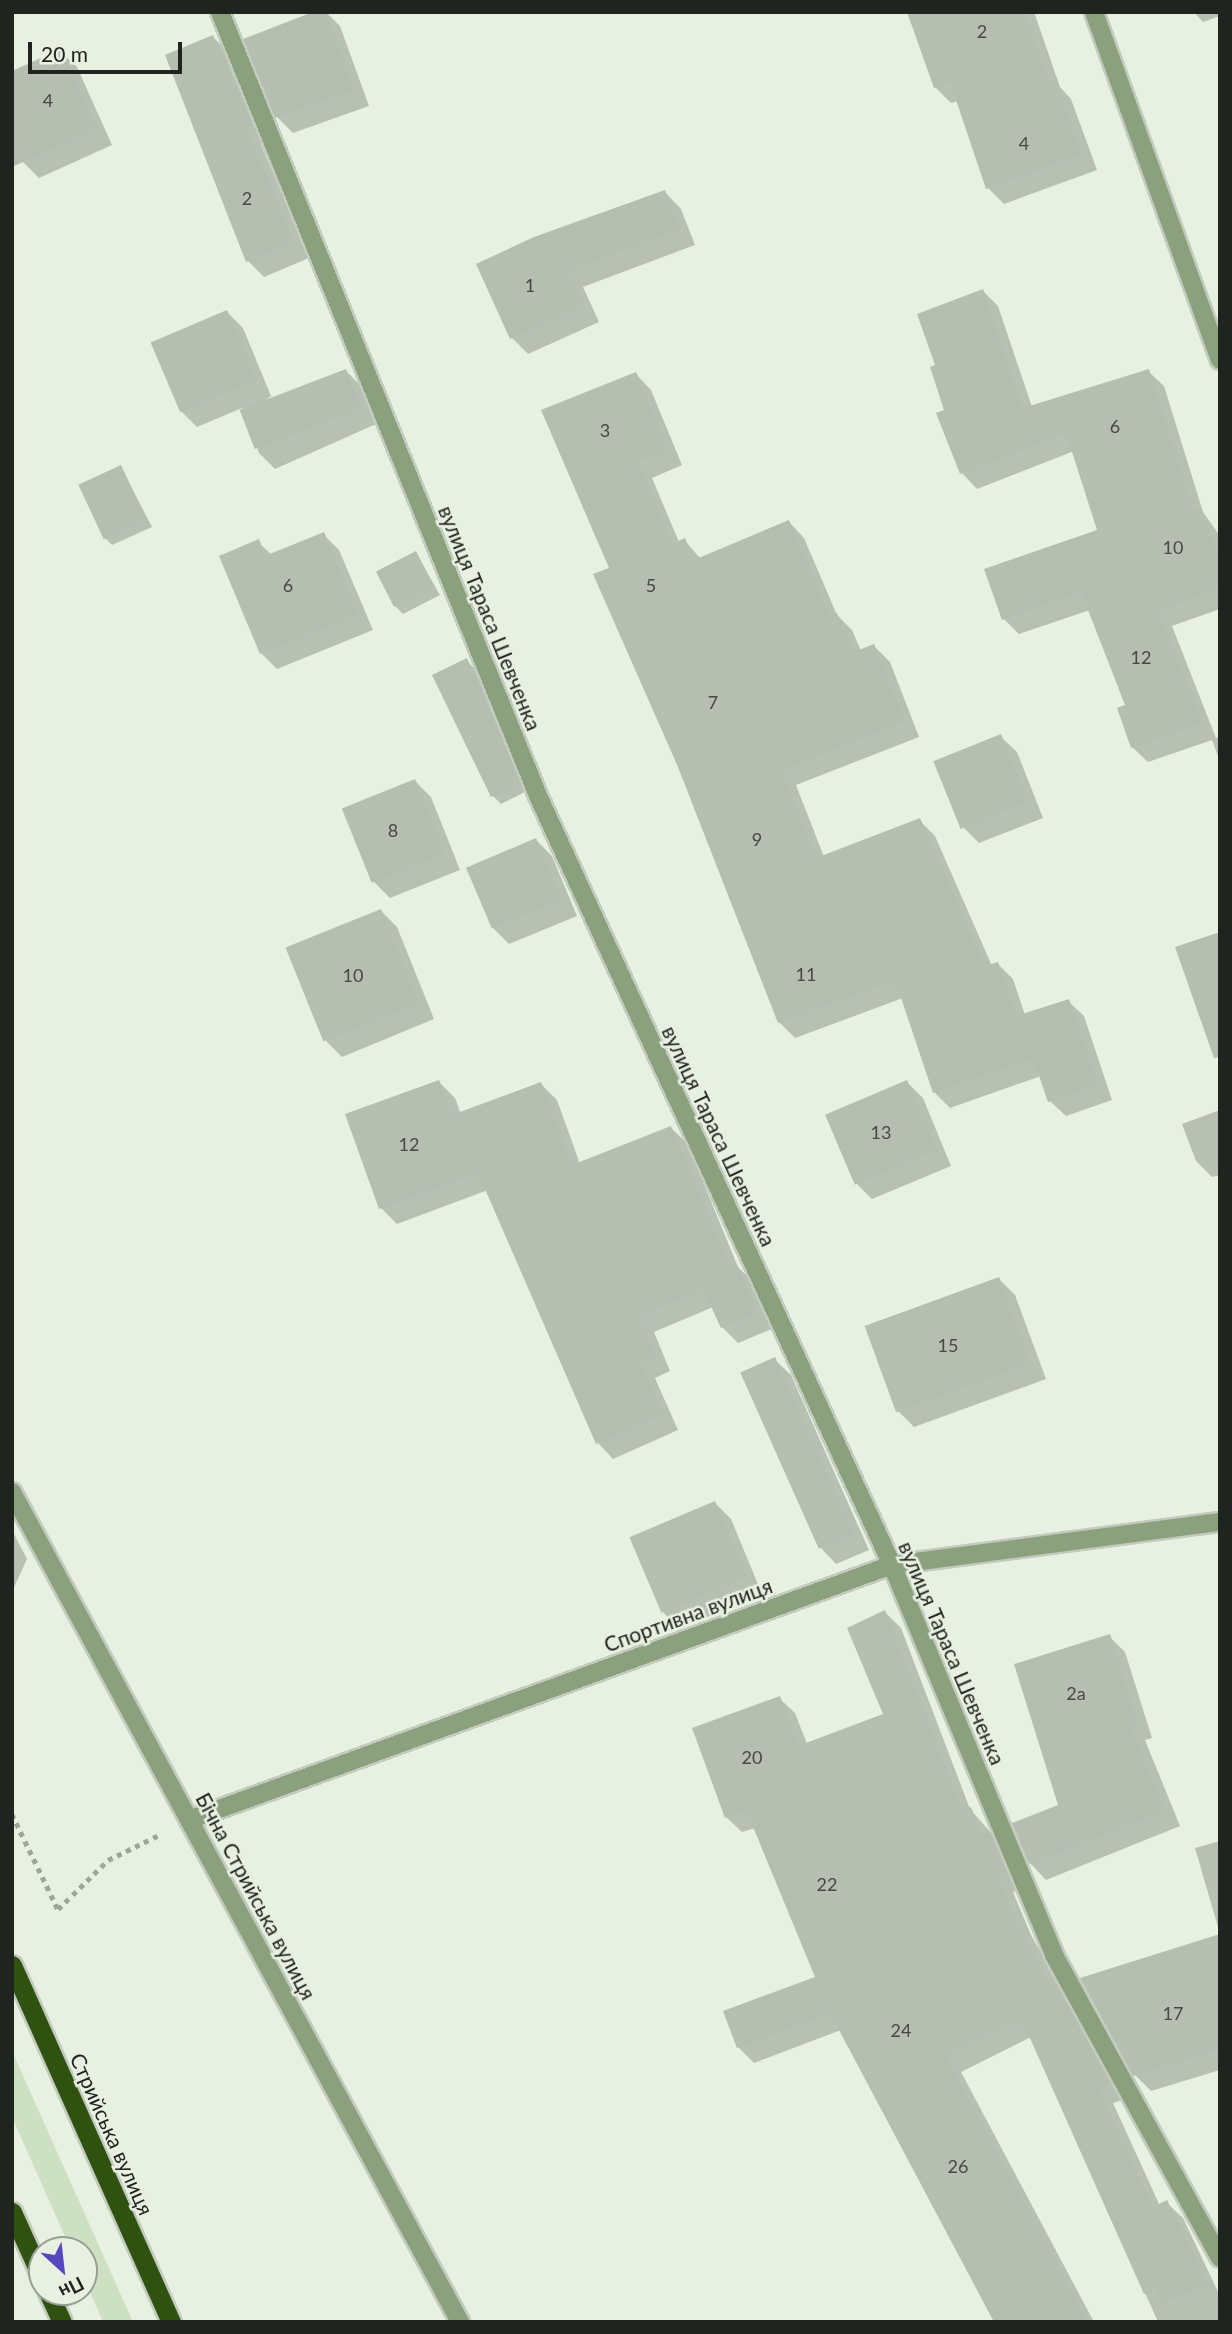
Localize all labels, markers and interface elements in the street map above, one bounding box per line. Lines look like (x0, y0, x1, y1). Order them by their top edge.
house number: 2 (977, 20, 987, 42)
scale bar (32, 28, 186, 72)
text: 20 m (41, 41, 88, 66)
house number: 4 (43, 89, 53, 111)
house number: 4 (1019, 132, 1029, 154)
house number: 2 (242, 187, 252, 209)
house number: 1 (525, 274, 535, 296)
house number: 6 (1110, 415, 1120, 437)
house number: 3 (600, 419, 610, 441)
street label: вулиця Тараса Шевченка (433, 502, 547, 734)
house number: 10 (1163, 536, 1183, 558)
house number: 6 (283, 574, 293, 596)
house number: 5 (646, 574, 656, 596)
house number: 12 (1131, 646, 1151, 668)
house number: 7 (708, 691, 718, 713)
house number: 8 (388, 819, 398, 841)
house number: 9 (752, 828, 762, 850)
house number: 11 (796, 963, 816, 985)
house number: 10 (343, 964, 363, 986)
street label: вулиця Тараса Шевченка (657, 1022, 781, 1250)
house number: 13 (871, 1121, 891, 1143)
house number: 12 (399, 1133, 419, 1155)
house number: 15 (938, 1334, 958, 1356)
street label: вулиця Тараса Шевченка (893, 1538, 1011, 1768)
street label: Спортивна вулиця (600, 1573, 776, 1657)
house number: 2а (1066, 1682, 1086, 1704)
house number: 20 (742, 1746, 762, 1768)
street label: Бічна Стрийська вулиця (191, 1788, 321, 2004)
house number: 22 (817, 1873, 837, 1895)
house number: 17 (1163, 2002, 1183, 2024)
house number: 24 (891, 2019, 911, 2041)
street label: Стрийська вулиця (65, 2049, 159, 2219)
house number: 26 (948, 2155, 968, 2177)
north arrow (28, 2236, 98, 2306)
text: Пн (56, 2272, 88, 2304)

